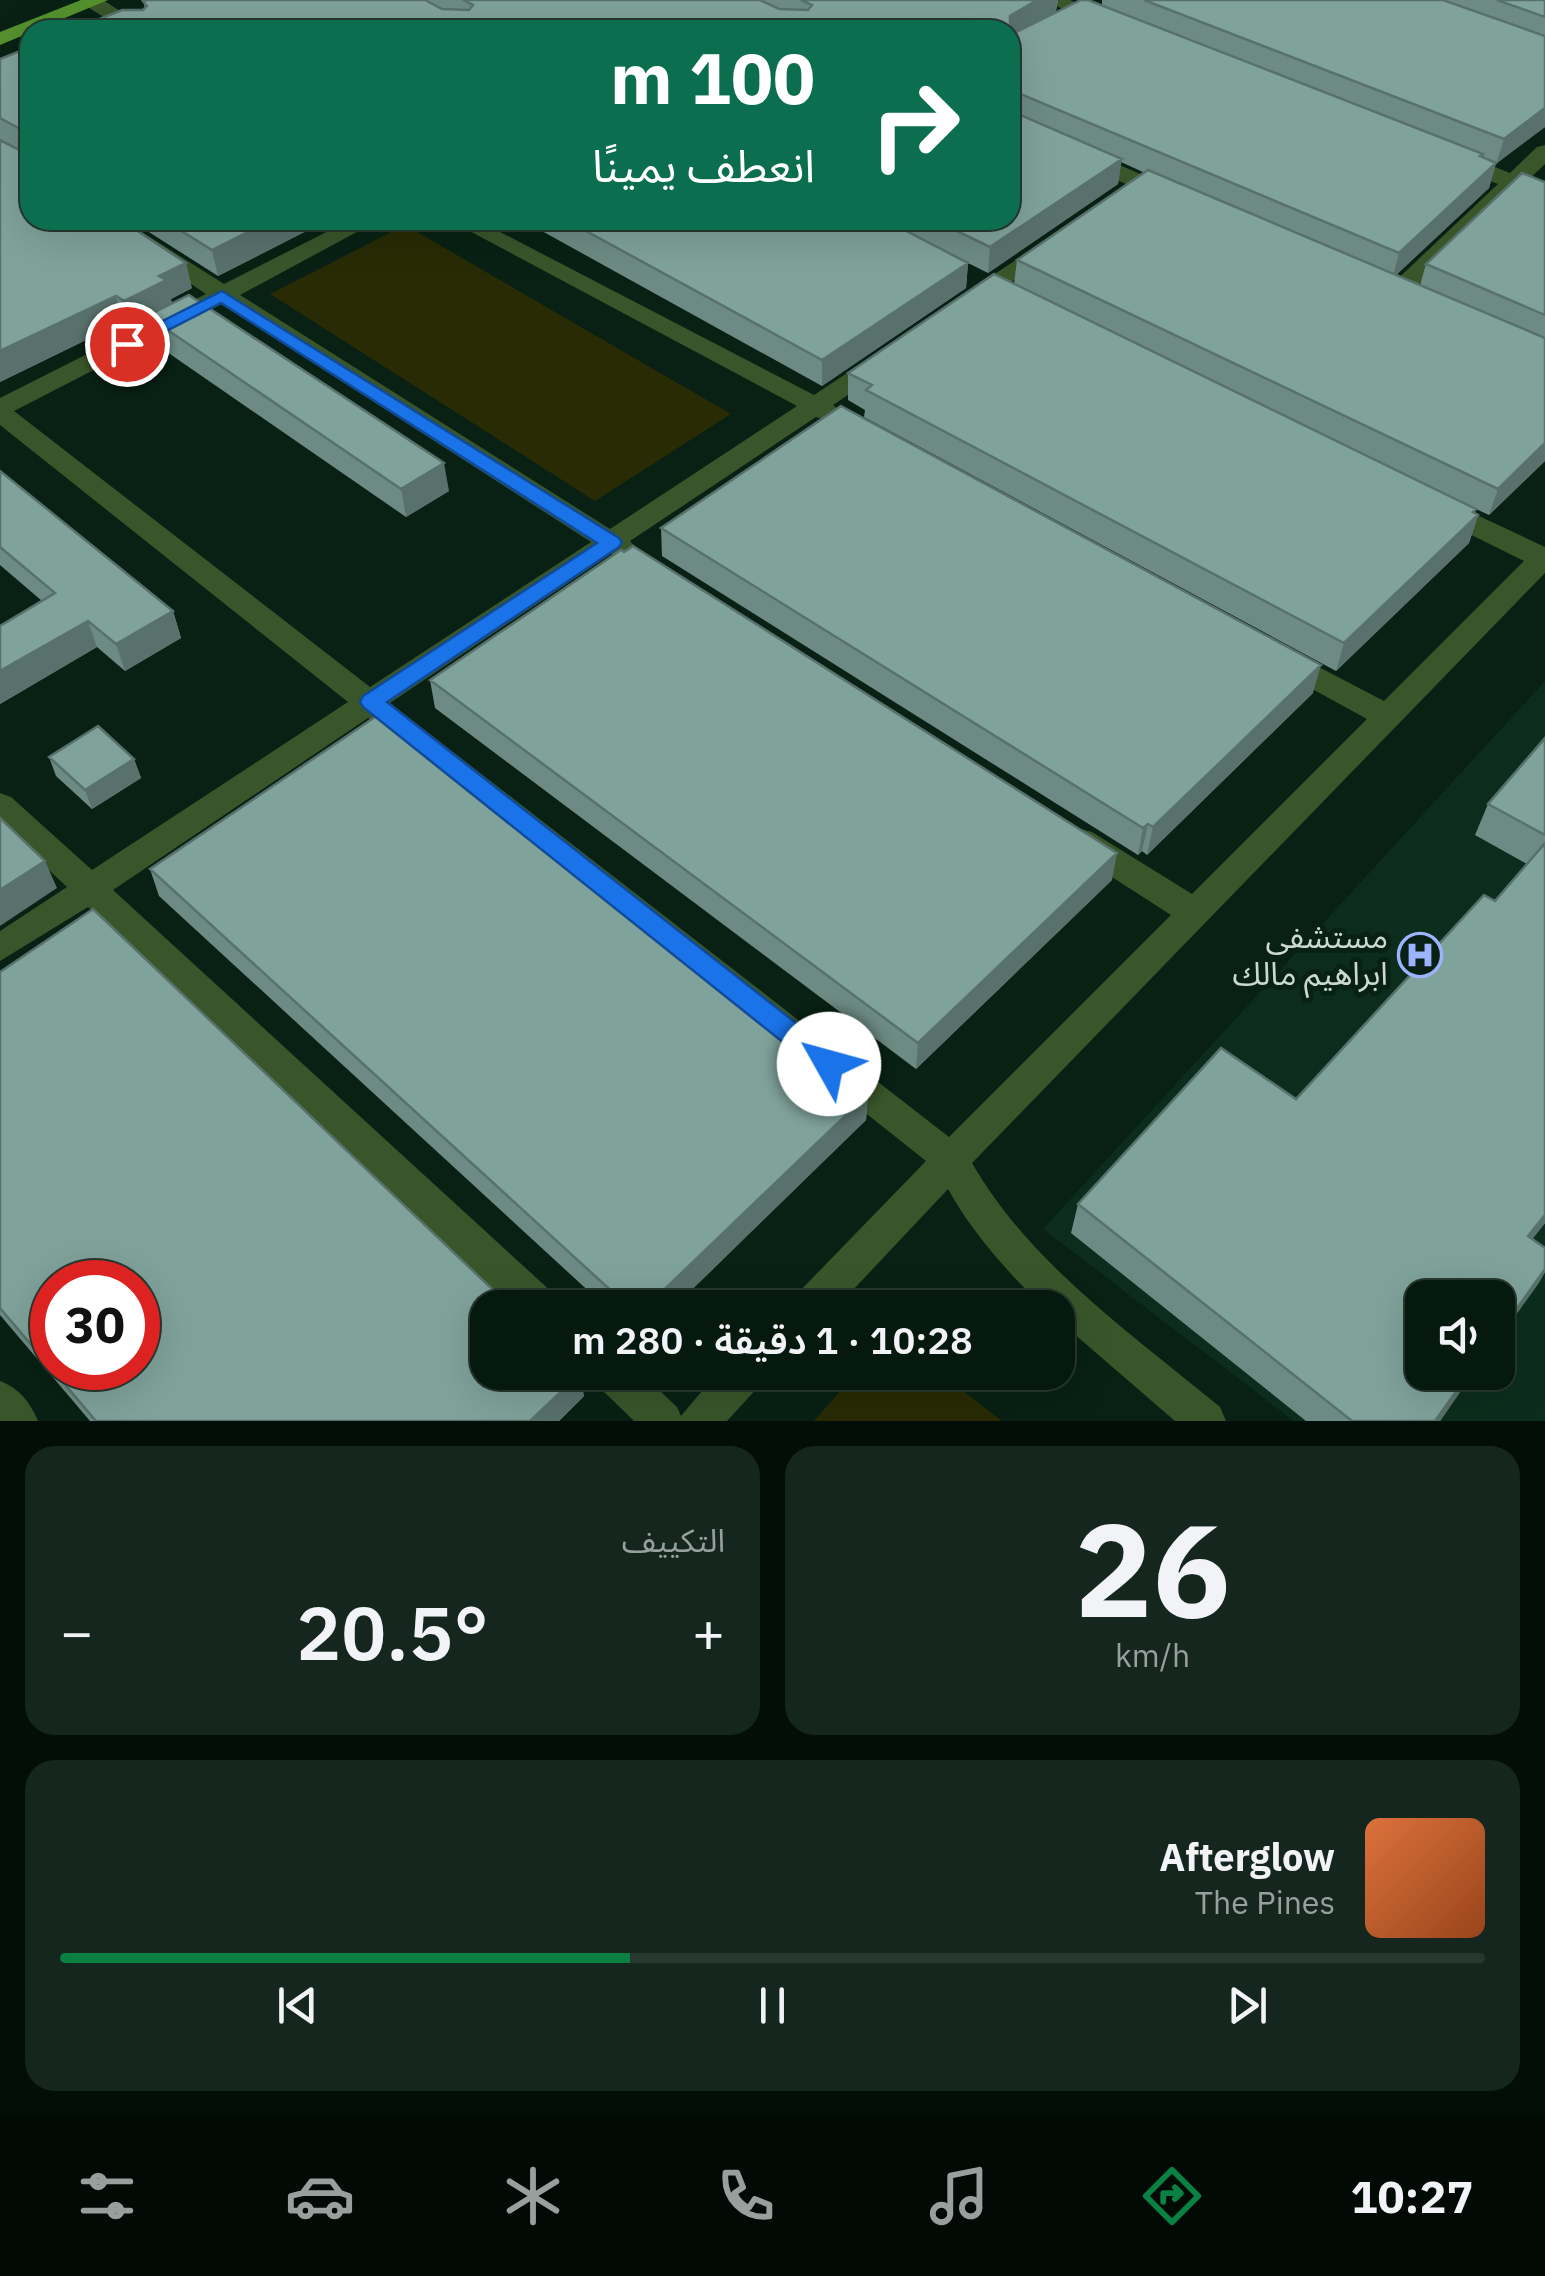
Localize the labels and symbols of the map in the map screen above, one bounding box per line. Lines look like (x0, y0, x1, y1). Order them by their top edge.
pin (85, 302, 170, 387)
place label: مستشفى ابراهيم مالك (1233, 915, 1388, 998)
hospital icon: مستشفى ابراهيم مالك (1397, 932, 1443, 978)
position arrow (777, 1012, 881, 1116)
speed limit sign: 30 (30, 1260, 160, 1390)

